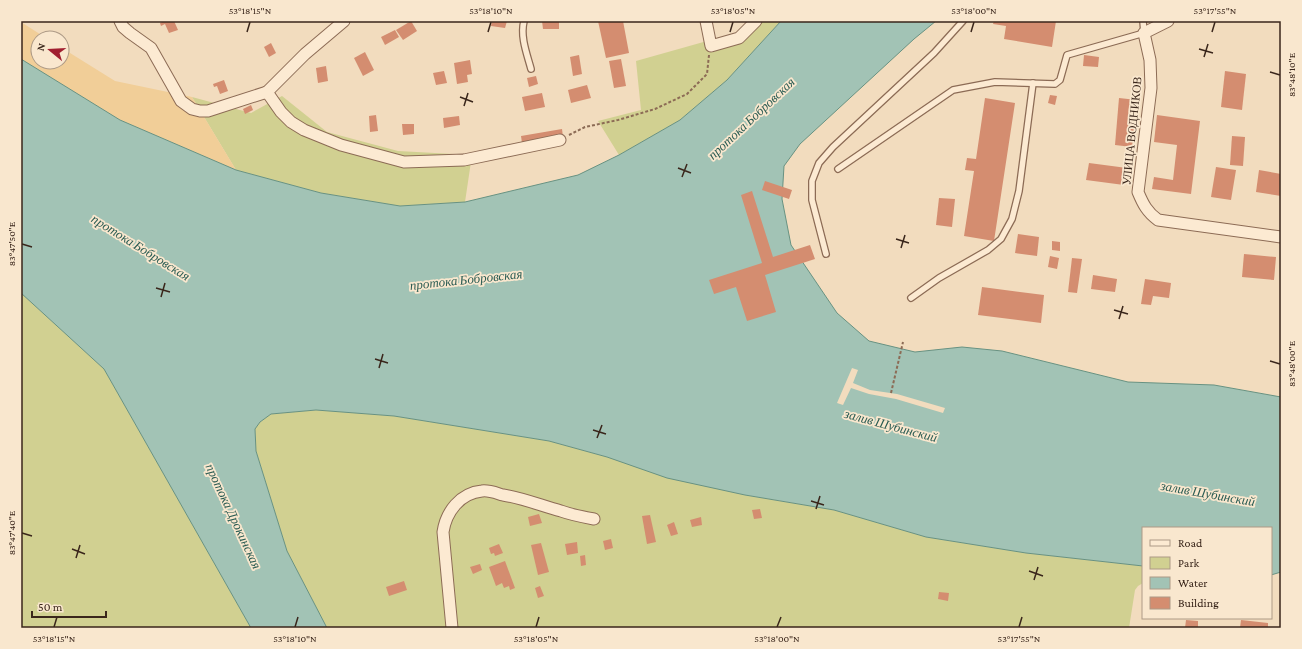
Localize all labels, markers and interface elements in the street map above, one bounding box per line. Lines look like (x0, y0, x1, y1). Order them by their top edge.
text: 53°18'15"N (229, 5, 272, 16)
text: 53°18'10"N (469, 5, 513, 16)
text: 53°18'05"N (711, 5, 756, 16)
text: 53°18'00"N (951, 5, 997, 16)
text: 53°17'55"N (1194, 5, 1237, 16)
north arrow (30, 30, 70, 70)
text: N (34, 41, 48, 52)
text: 83°48'10"E (1286, 52, 1297, 97)
water label: протока Бобровская (705, 74, 798, 162)
street label: УЛИЦА ВОДНИКОВ (1119, 76, 1145, 186)
water label: протока Бобровская (89, 211, 193, 284)
text: 83°47'50"E (6, 221, 17, 266)
water label: протока Бобровская (409, 266, 523, 293)
text: 83°48'00"E (1286, 340, 1297, 387)
water label: залив Шубинский (842, 406, 939, 445)
water label: протока Дрокинская (203, 461, 265, 571)
water label: залив Шубинский (1159, 478, 1257, 509)
text: 83°47'40"E (6, 510, 17, 555)
legend (1142, 527, 1272, 619)
text: Road (1178, 536, 1203, 550)
text: Park (1178, 556, 1200, 570)
text: Water (1178, 576, 1208, 590)
scale bar (32, 593, 106, 619)
text: Building (1178, 596, 1219, 610)
text: 50 m (38, 600, 63, 614)
text: 53°18'15"N (33, 633, 76, 644)
text: 53°18'10"N (273, 633, 317, 644)
text: 53°18'05"N (514, 633, 559, 644)
text: 53°18'00"N (754, 633, 800, 644)
text: 53°17'55"N (998, 633, 1041, 644)

